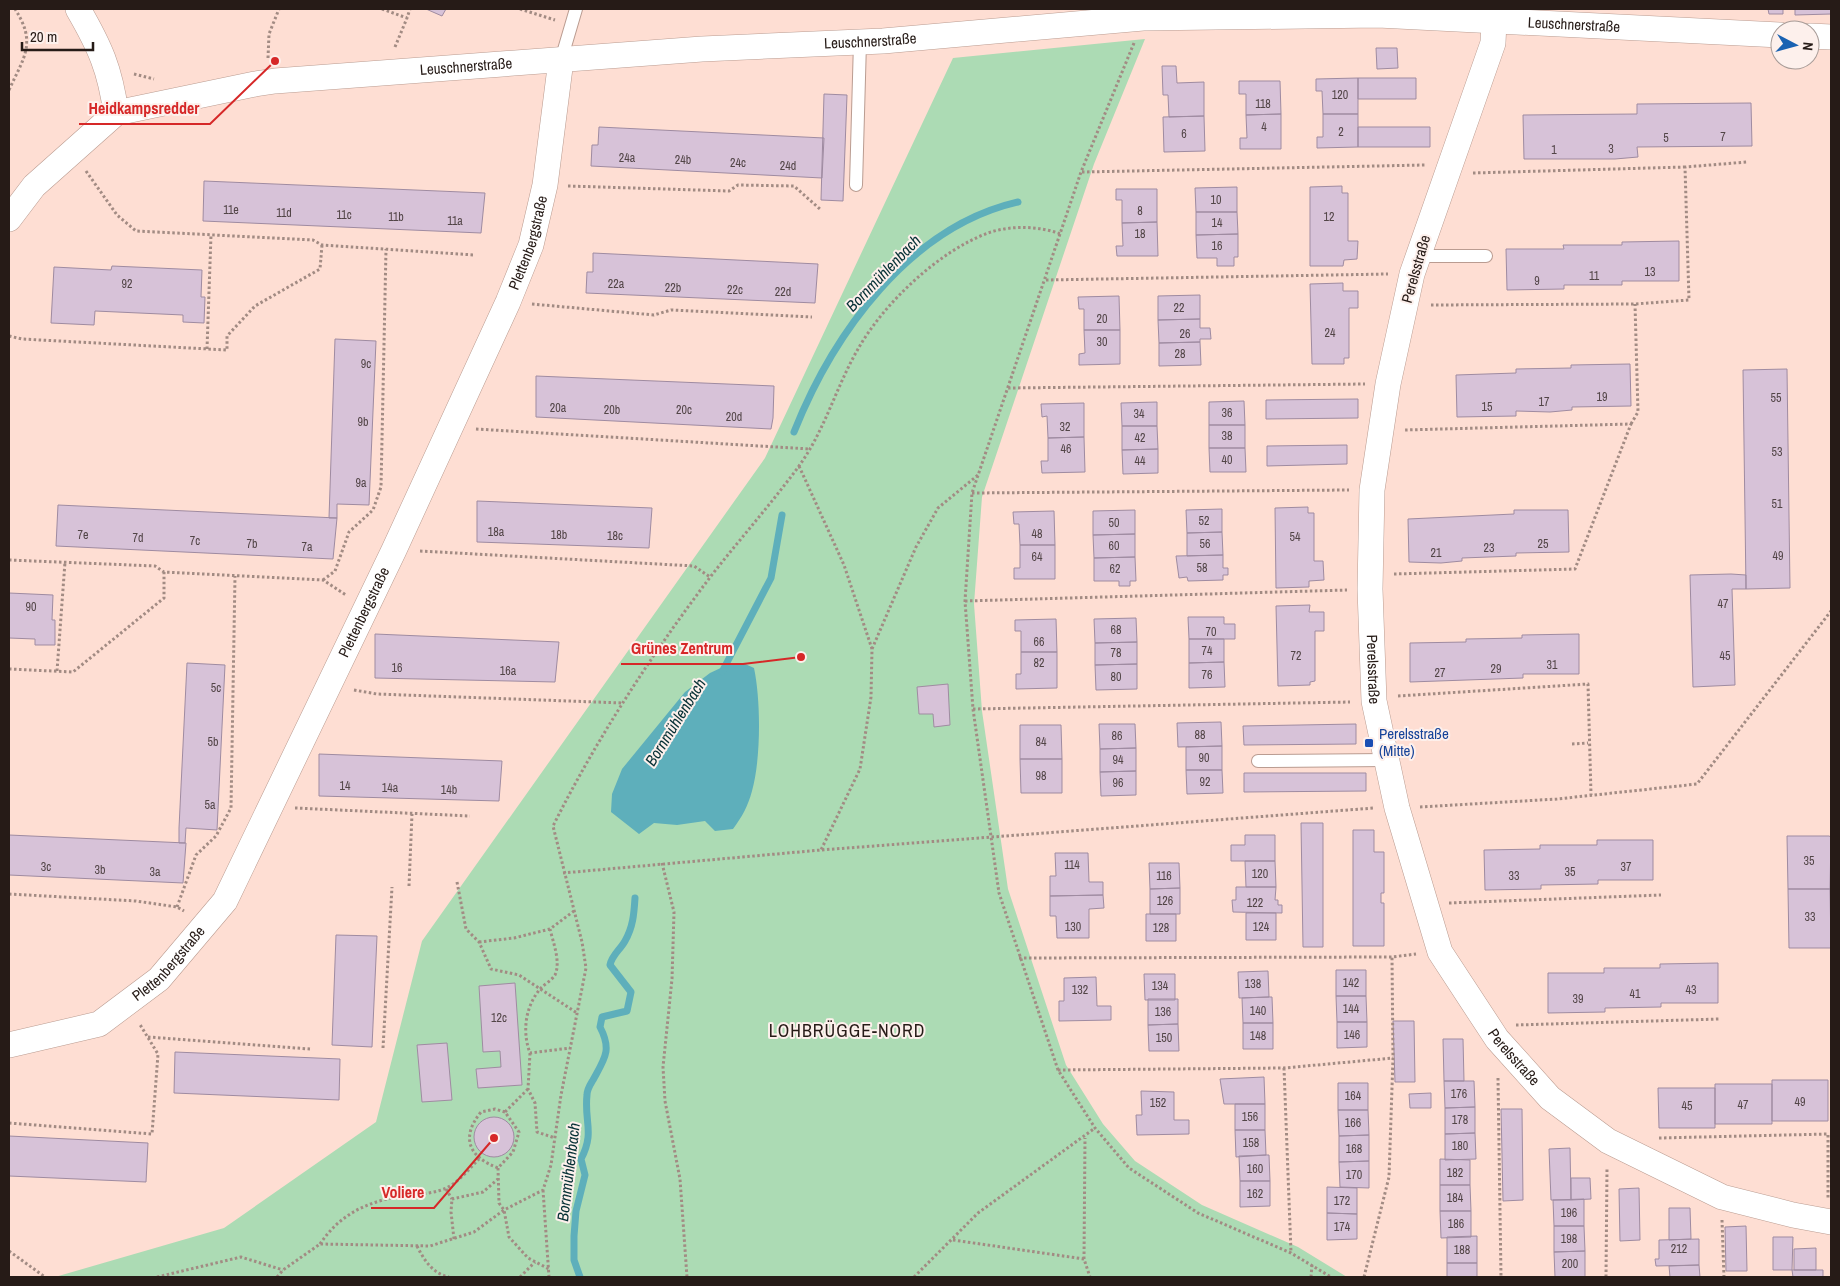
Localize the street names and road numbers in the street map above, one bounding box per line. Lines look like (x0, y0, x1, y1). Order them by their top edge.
street label: Leuschnerstraße (1527, 11, 1621, 37)
street label: Leuschnerstraße (824, 27, 917, 54)
street label: Leuschnerstraße (419, 52, 513, 80)
street label: Plettenbergstraße (503, 193, 552, 293)
street label: Perelsstraße (1396, 232, 1435, 305)
street label: Plettenbergstraße (333, 563, 394, 661)
street label: Perelsstraße (1362, 634, 1385, 705)
street label: Plettenbergstraße (127, 921, 210, 1006)
street label: Perelsstraße (1483, 1024, 1545, 1090)

